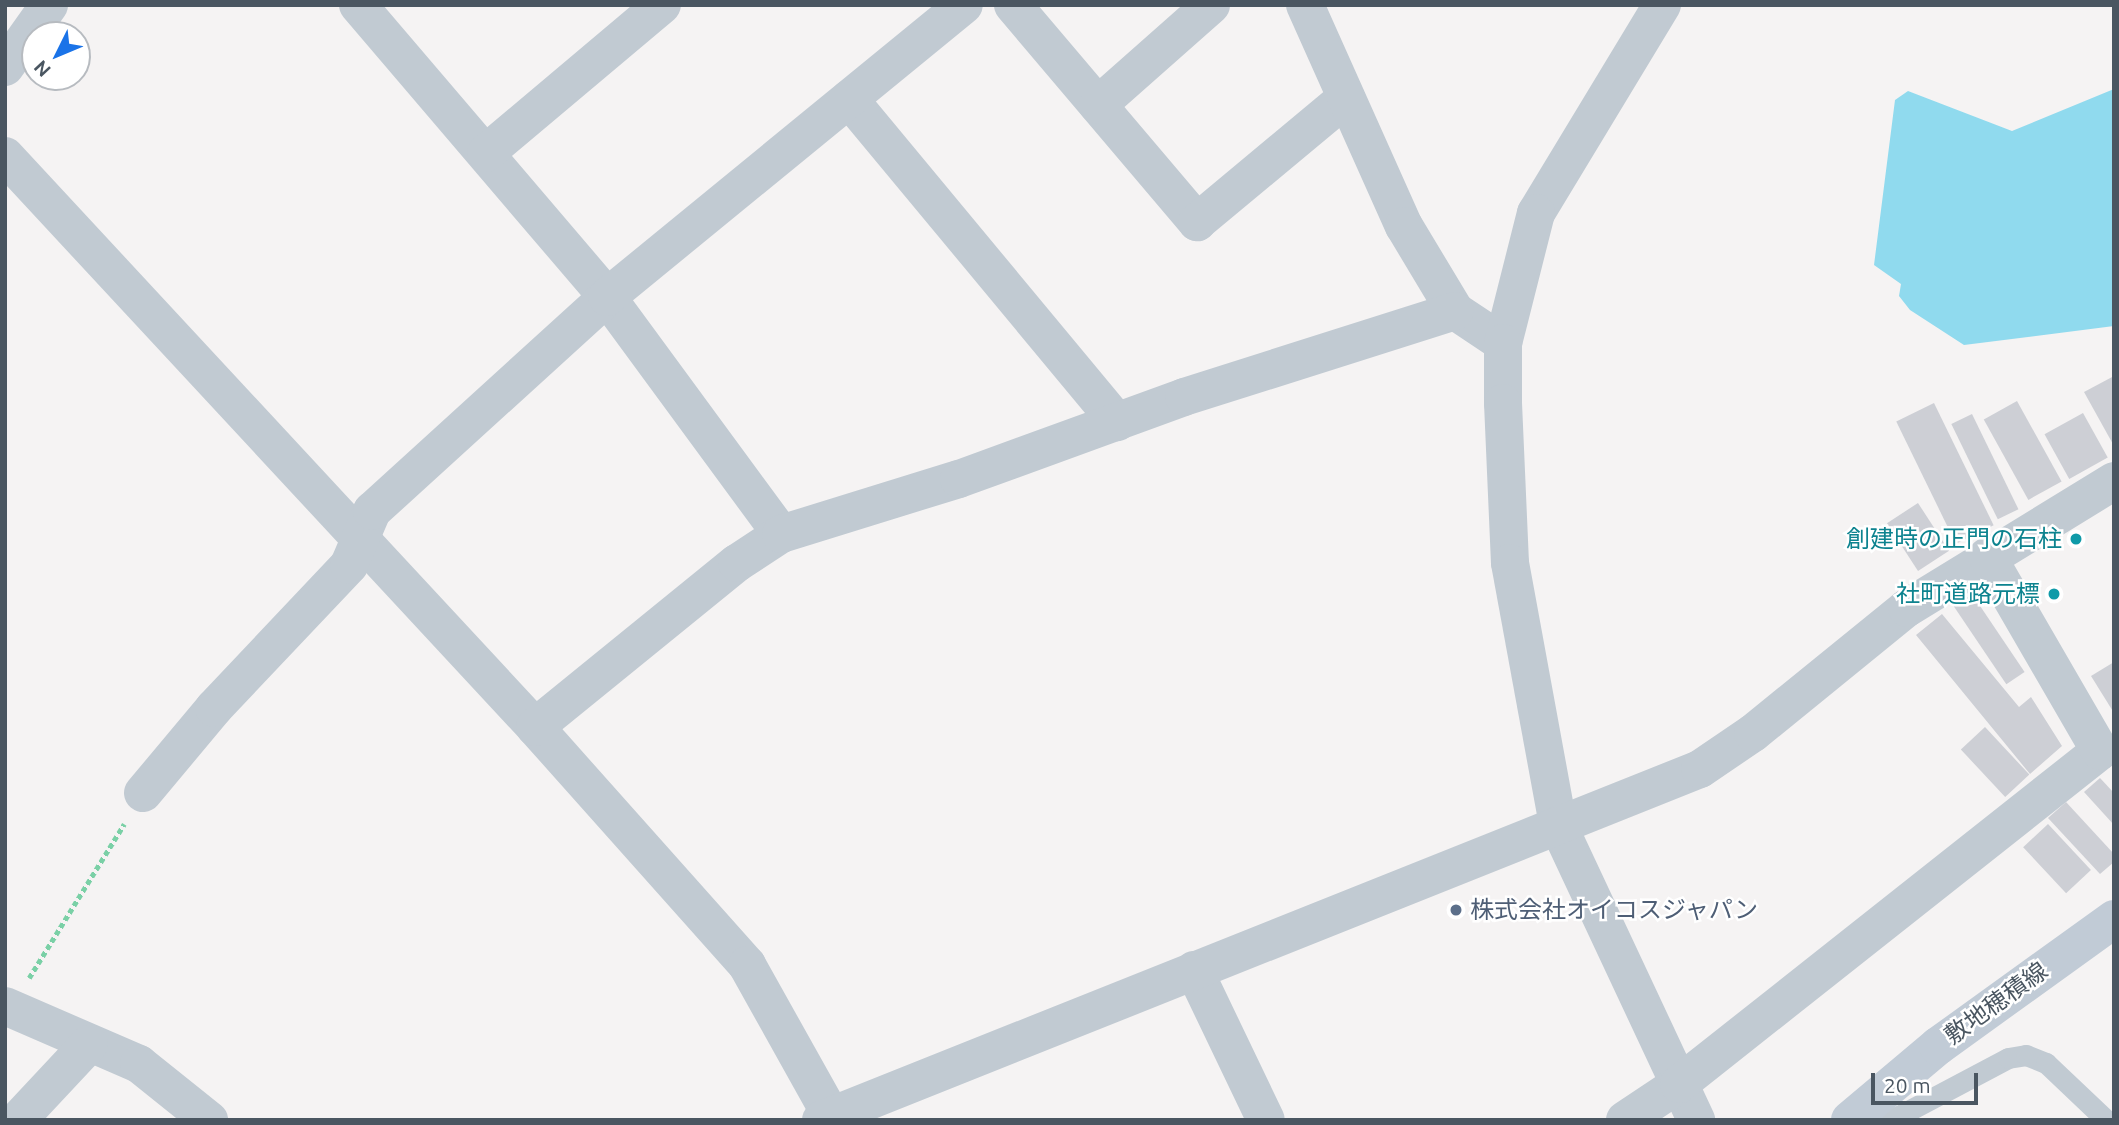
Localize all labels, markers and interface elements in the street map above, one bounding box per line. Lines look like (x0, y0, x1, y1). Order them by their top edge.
north arrow (21, 21, 91, 91)
text: N (29, 56, 55, 82)
place label: 創建時の正門の石柱 (1846, 525, 2062, 553)
marker: 創建時の正門の石柱 (2068, 531, 2084, 547)
place label: 社町道路元標 (1896, 580, 2040, 608)
marker: 社町道路元標 (2046, 586, 2062, 602)
place label: 株式会社オイコスジャパン (1470, 896, 1758, 924)
marker: 株式会社オイコスジャパン (1448, 902, 1464, 918)
street label: 敷地穂積線 (1939, 956, 2053, 1050)
scale bar (1874, 1058, 1981, 1102)
text: 20 m (1884, 1073, 1931, 1097)

